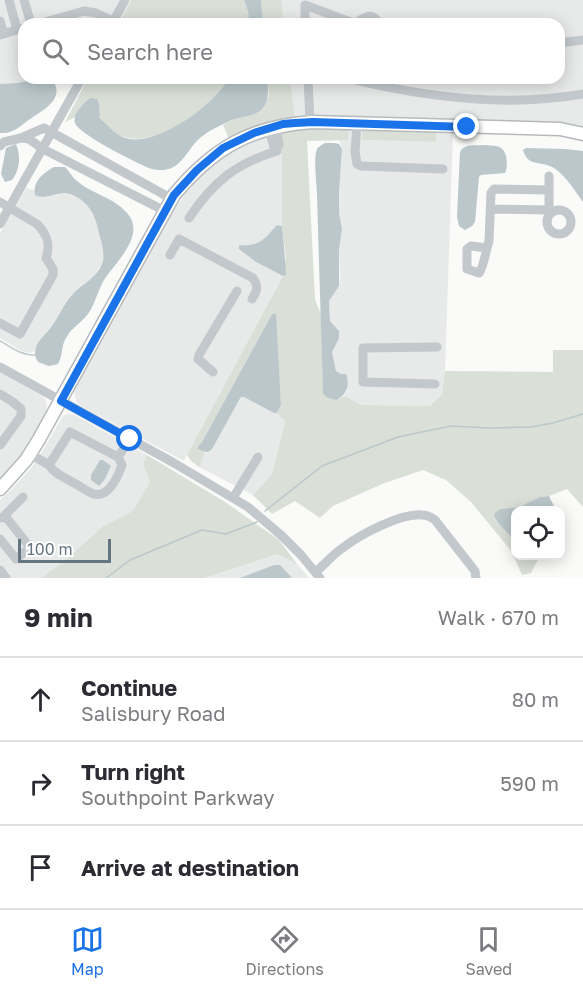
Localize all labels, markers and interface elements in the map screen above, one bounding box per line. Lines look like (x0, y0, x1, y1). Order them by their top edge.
search box (18, 18, 565, 84)
icon: search (39, 35, 72, 68)
text: Search here (87, 38, 213, 65)
route end (453, 113, 479, 139)
route start (116, 425, 142, 451)
map controls (511, 506, 565, 560)
button: locate (511, 506, 565, 560)
scale bar (18, 536, 111, 564)
text: 100 m (27, 539, 73, 559)
text: 9 min (24, 602, 93, 633)
text: Walk · 670 m (438, 605, 559, 629)
text: Continue (81, 674, 177, 701)
icon: ahead (24, 683, 57, 716)
text: 80 m (512, 687, 559, 711)
text: Salisbury Road (81, 701, 225, 725)
text: Turn right (81, 758, 185, 785)
icon: right (24, 767, 57, 800)
text: 590 m (500, 771, 559, 795)
text: Southpoint Parkway (81, 785, 274, 809)
icon: arrive (24, 851, 57, 884)
text: Arrive at destination (81, 854, 299, 881)
tab: Map (71, 923, 104, 979)
tab: Directions (246, 923, 324, 979)
tab: Saved (465, 923, 512, 979)

